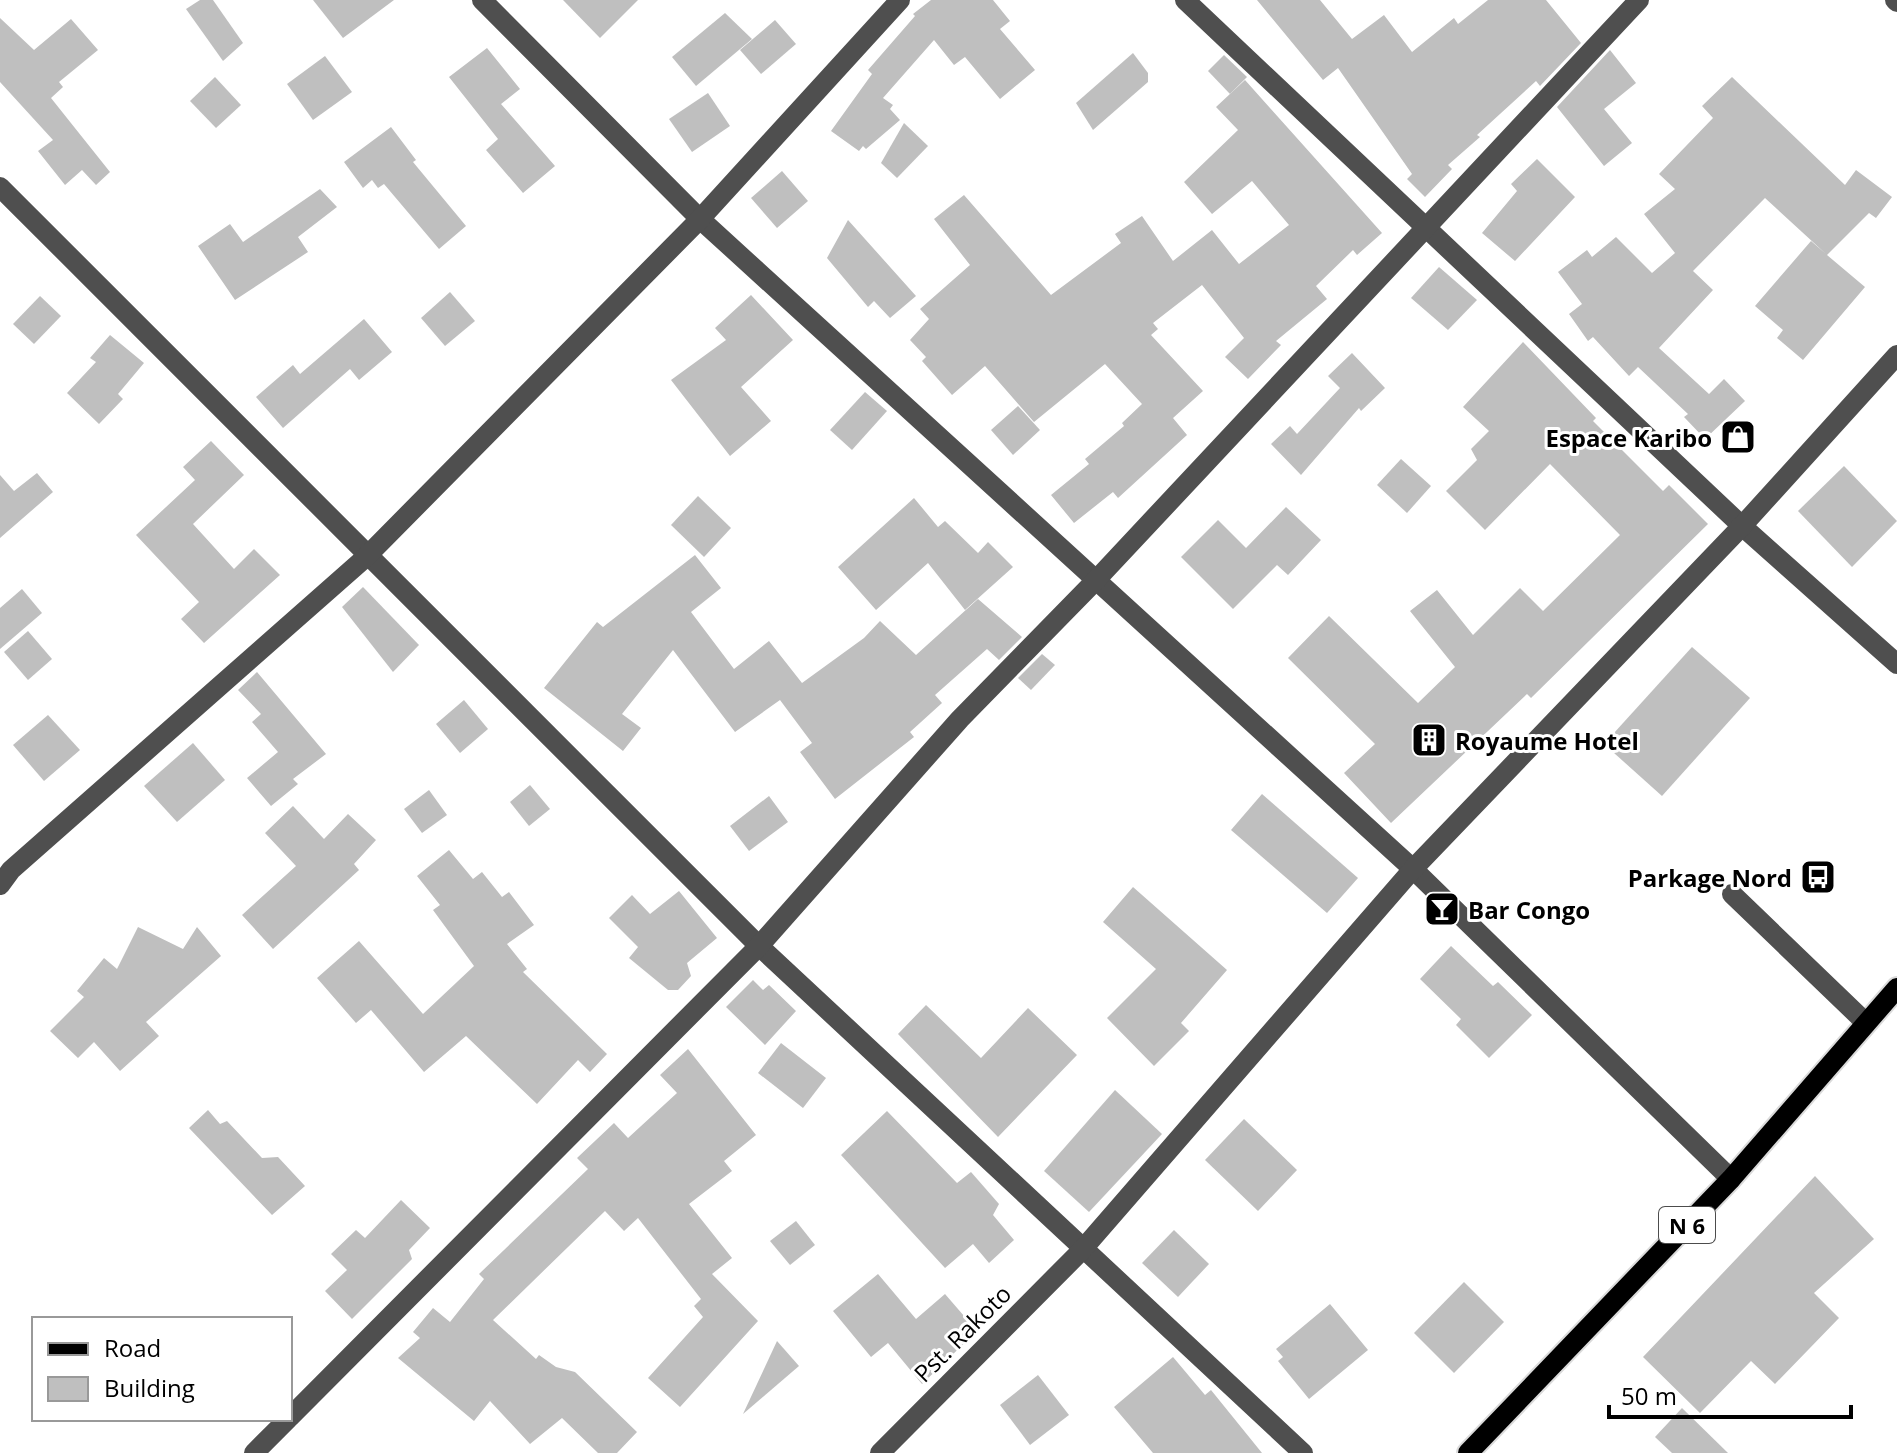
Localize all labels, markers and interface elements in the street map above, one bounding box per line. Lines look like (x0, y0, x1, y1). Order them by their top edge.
shop icon: Espace Karibo (1719, 418, 1757, 456)
place label: Espace Karibo (1545, 421, 1712, 454)
building icon: Royaume Hotel (1410, 721, 1448, 759)
place label: Royaume Hotel (1455, 724, 1639, 757)
bus stop icon: Parkage Nord (1799, 858, 1837, 896)
place label: Parkage Nord (1628, 861, 1792, 894)
bar icon: Bar Congo (1423, 890, 1461, 928)
place label: Bar Congo (1468, 893, 1590, 926)
road number: N 6 (1659, 1207, 1715, 1243)
street label: Pst. Rakoto (906, 1277, 1018, 1389)
legend (32, 1317, 292, 1421)
text: Road (104, 1331, 161, 1364)
scale bar (1609, 1369, 1851, 1419)
text: Building (104, 1371, 195, 1404)
text: 50 m (1621, 1379, 1677, 1412)

